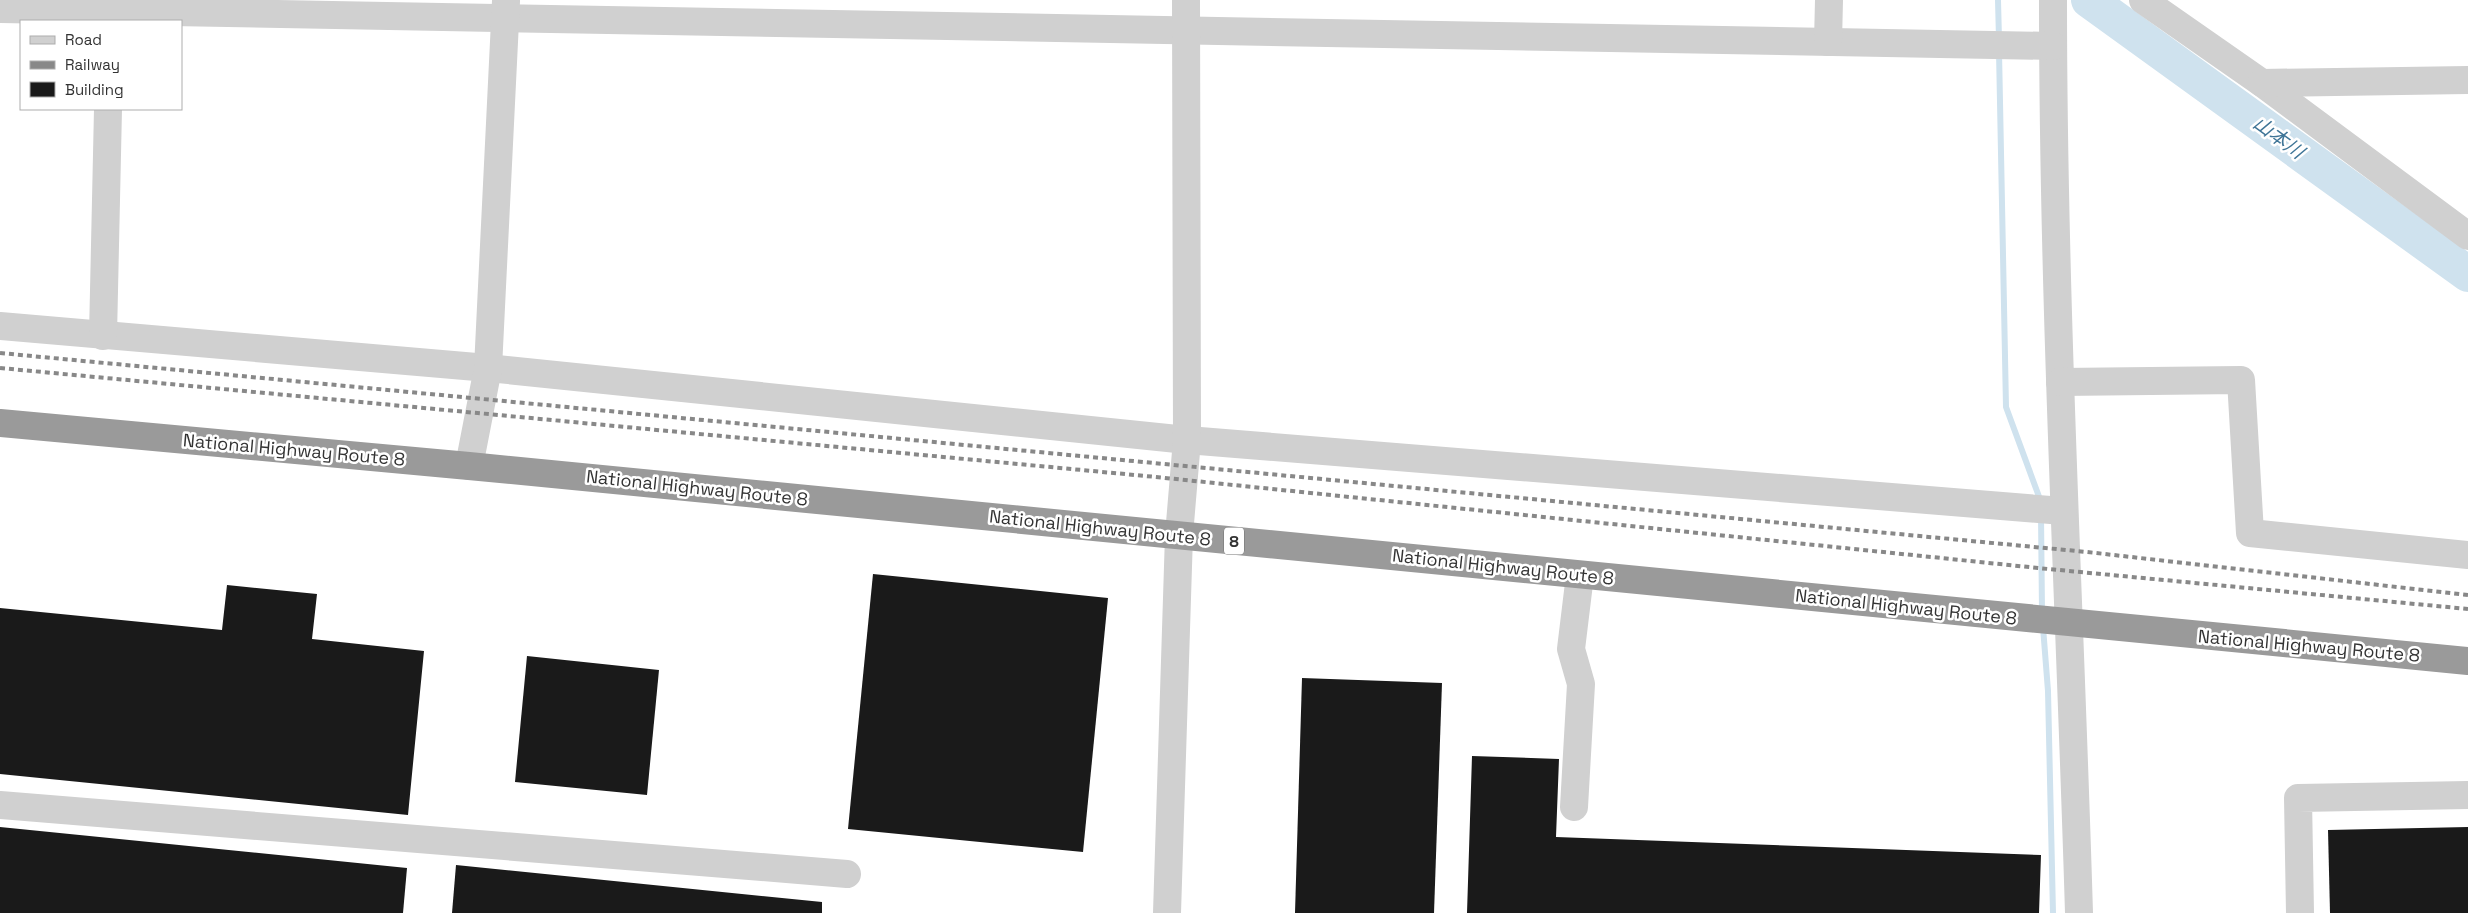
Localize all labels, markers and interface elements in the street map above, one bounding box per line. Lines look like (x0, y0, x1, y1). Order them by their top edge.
legend (20, 20, 182, 110)
text: Road (65, 30, 102, 49)
text: Railway (65, 55, 120, 74)
text: Building (65, 80, 124, 99)
water label: 山本川 (2248, 111, 2311, 165)
street label: National Highway Route 8 (182, 428, 406, 471)
street label: National Highway Route 8 (585, 464, 809, 511)
street label: National Highway Route 8 (988, 504, 1212, 551)
road number: 8 (1224, 528, 1244, 554)
street label: National Highway Route 8 (1391, 543, 1615, 590)
street label: National Highway Route 8 (1794, 583, 2018, 630)
street label: National Highway Route 8 (2197, 624, 2421, 667)

